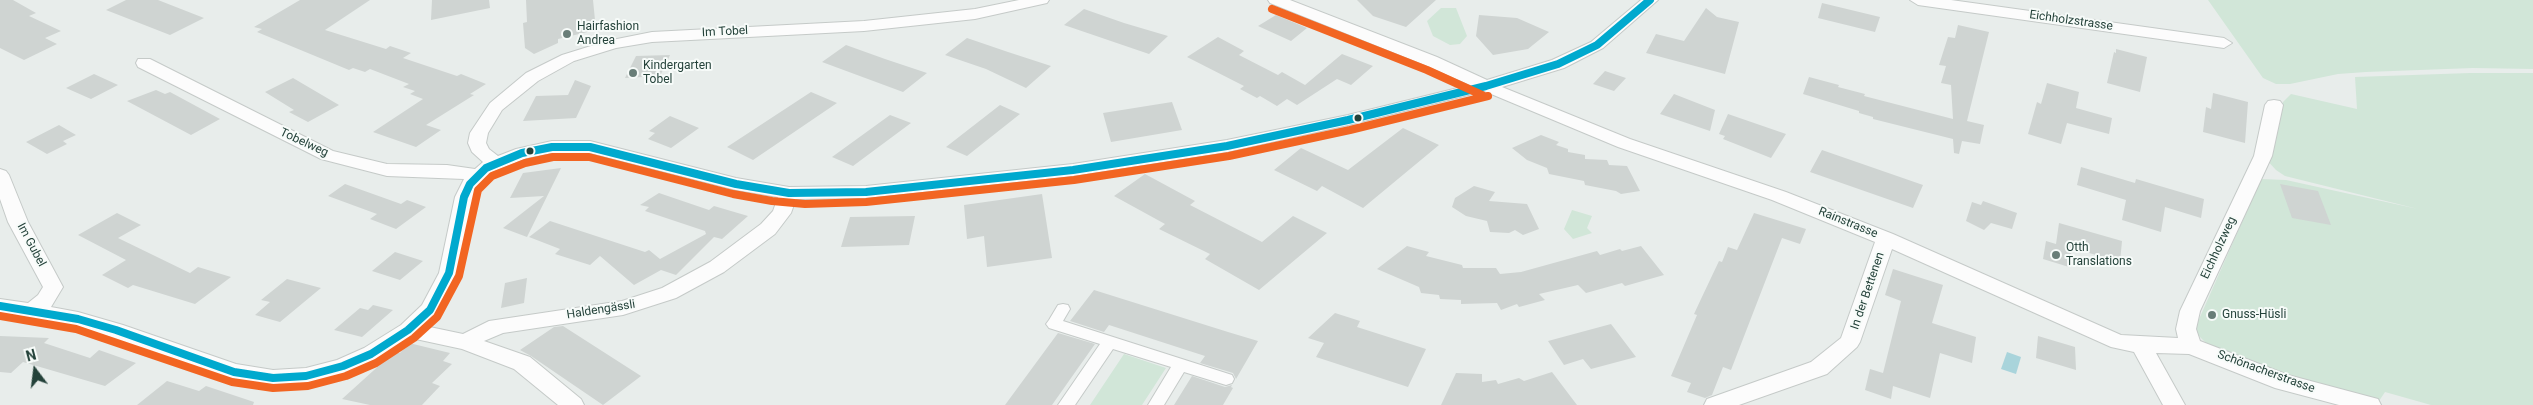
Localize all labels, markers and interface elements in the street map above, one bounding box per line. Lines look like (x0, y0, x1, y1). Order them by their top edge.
street label: Eichholzstrasse (2028, 8, 2114, 34)
place label: Hairfashion Andrea (577, 20, 639, 48)
street label: Im Tobel (702, 24, 748, 40)
marker: Hairfashion Andrea (561, 28, 573, 40)
place label: Kindergarten Tobel (643, 59, 712, 87)
marker: Kindergarten Tobel (627, 67, 639, 79)
unlabelled marker (1353, 113, 1363, 123)
street label: Tobelweg (278, 126, 330, 160)
unlabelled marker (525, 146, 535, 156)
street label: Rainstrasse (1816, 205, 1880, 241)
street label: Eichholzweg (2198, 215, 2240, 281)
street label: Im Gubel (13, 221, 49, 269)
place label: Otth Translations (2066, 241, 2132, 269)
marker: Otth Translations (2050, 249, 2062, 261)
street label: In der Bettenen (1848, 250, 1888, 332)
street label: Haldengässli (566, 297, 636, 323)
place label: Gnuss-Hüsli (2222, 308, 2286, 322)
marker: Gnuss-Hüsli (2206, 309, 2218, 321)
north arrow (10, 345, 60, 395)
text: N (24, 347, 38, 365)
street label: Schönacherstrasse (2215, 348, 2317, 396)

